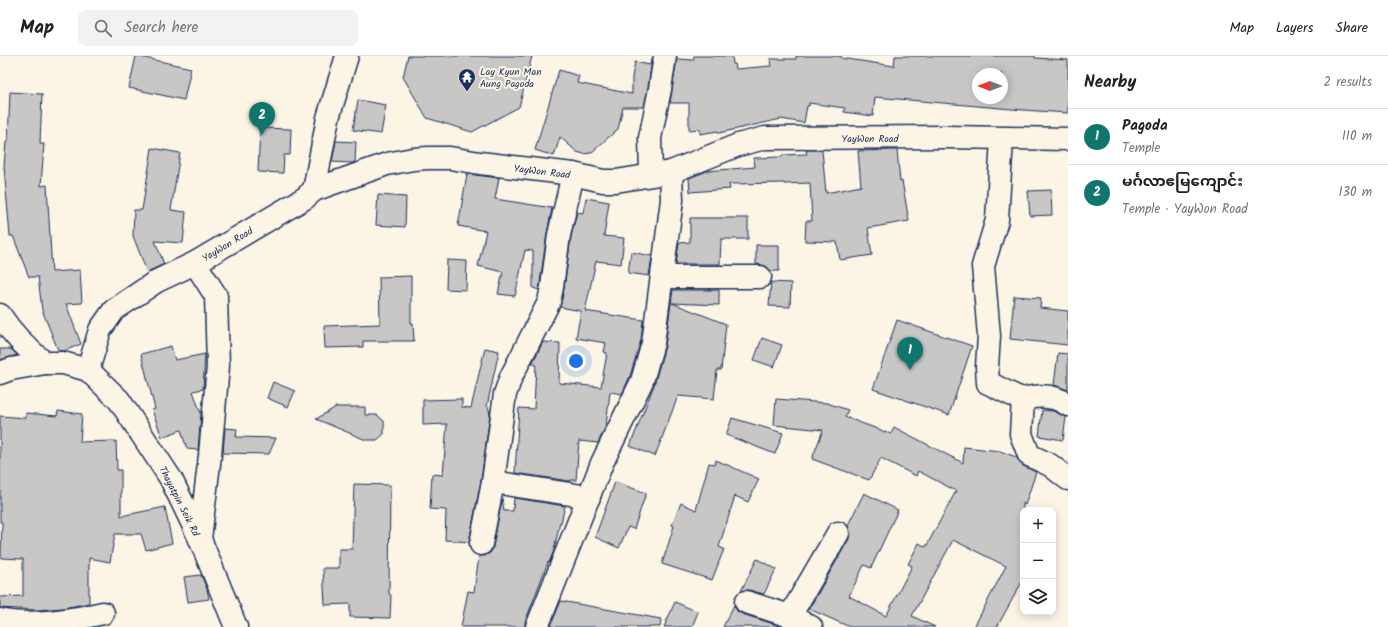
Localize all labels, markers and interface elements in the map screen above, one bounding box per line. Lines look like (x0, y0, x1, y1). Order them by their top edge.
search box (78, 10, 358, 46)
text: Map (20, 13, 54, 43)
text: Search here (124, 16, 198, 40)
icon: search (92, 17, 114, 39)
text: Map (1230, 17, 1254, 39)
text: Layers (1276, 17, 1314, 39)
text: Share (1336, 17, 1368, 39)
place label: Lay Kyun Man Aung Pagoda (480, 64, 542, 92)
temple icon: Lay Kyun Man Aung Pagoda (457, 67, 477, 92)
north arrow (972, 68, 1008, 104)
text: Nearby (1084, 69, 1136, 96)
text: 2 results (1324, 72, 1372, 93)
pin: 2 (249, 102, 275, 135)
text: Pagoda (1122, 114, 1168, 138)
text: 1 (1095, 126, 1099, 147)
text: 110 m (1342, 126, 1372, 147)
street label: YayWon Road (842, 131, 899, 147)
text: Temple (1122, 138, 1160, 159)
street label: YayWon Road (513, 161, 572, 184)
text: မင်္ဂလာဧမြကျောင်း (1122, 170, 1243, 194)
text: 2 (1093, 182, 1101, 203)
text: 130 m (1338, 182, 1372, 203)
text: Temple · YayWon Road (1122, 199, 1248, 220)
street label: YayWon Road (199, 223, 257, 266)
pin: 1 (897, 337, 923, 370)
your location (566, 351, 586, 371)
street label: Thayatpin Seik Rd (155, 464, 204, 540)
map controls (1020, 507, 1056, 615)
button: + (1020, 507, 1056, 543)
button: − (1020, 543, 1056, 579)
button: layers (1020, 579, 1056, 615)

